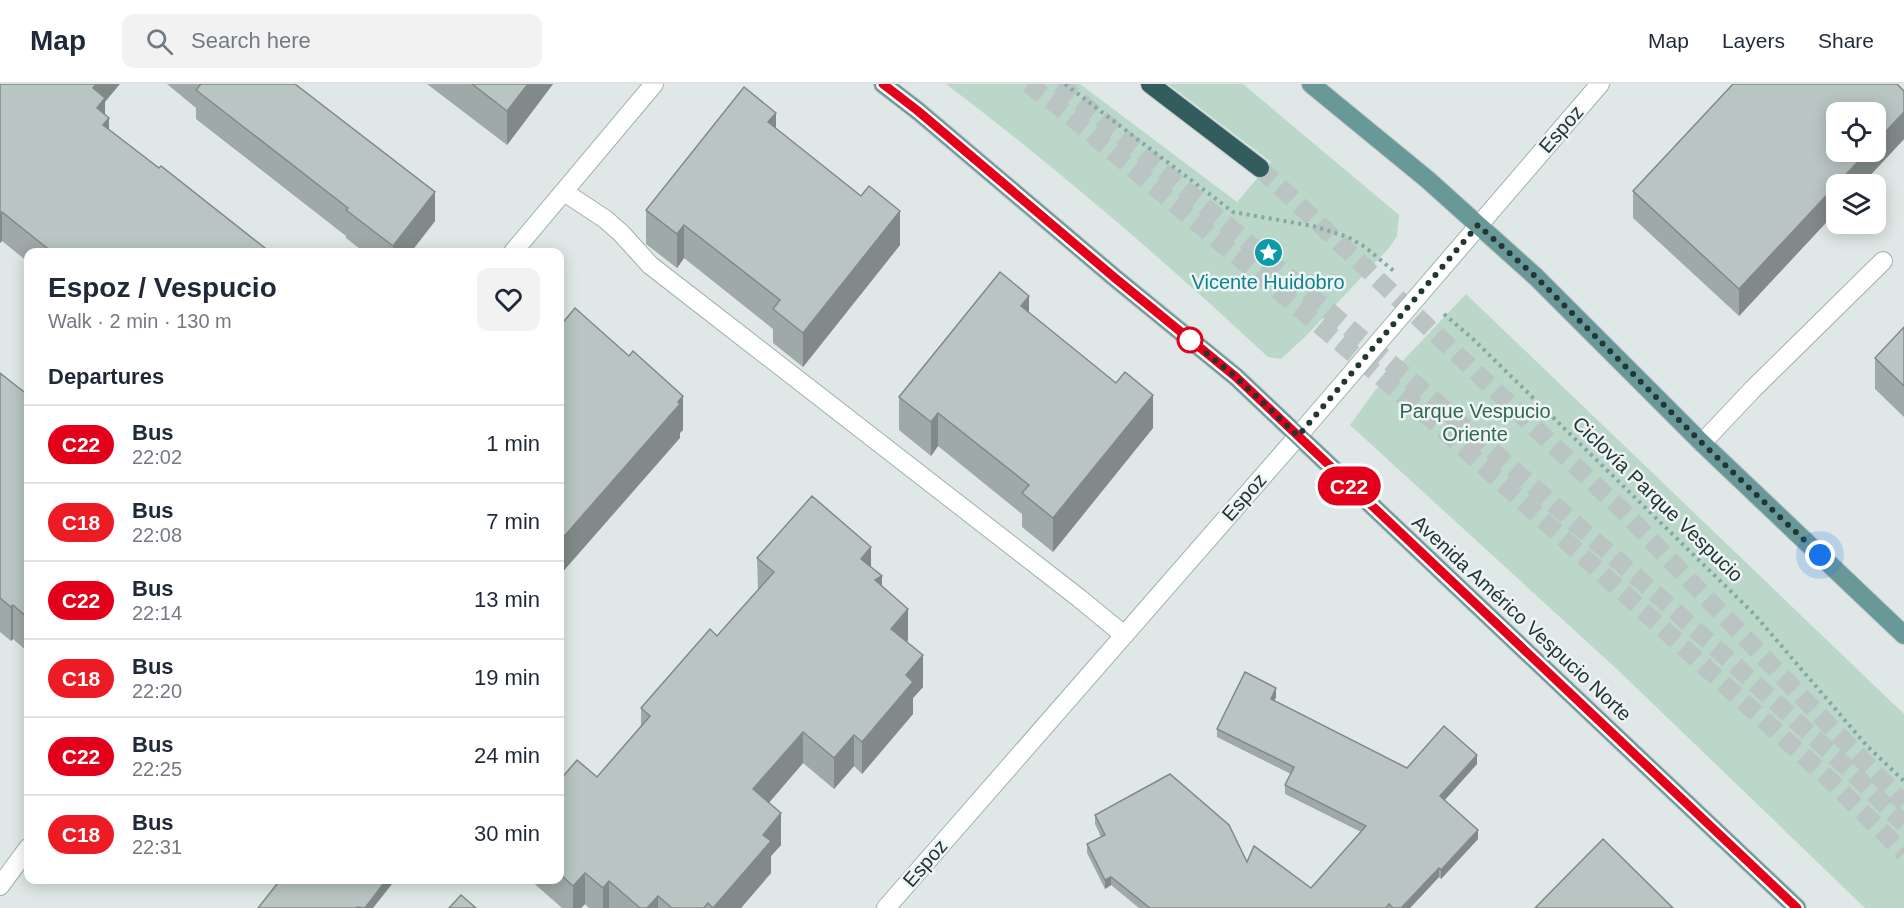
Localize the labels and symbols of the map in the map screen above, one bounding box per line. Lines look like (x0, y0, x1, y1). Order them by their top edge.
street label: Espoz (1534, 101, 1588, 157)
place icon: Vicente Huidobro (1252, 236, 1284, 268)
place label: Vicente Huidobro (1191, 271, 1345, 293)
unlabelled marker (1177, 327, 1203, 353)
park label: Parque Vespucio Oriente (1399, 400, 1551, 445)
street label: Ciclovía Parque Vespucio (1568, 412, 1748, 586)
line badge: C22 (1314, 466, 1384, 506)
street label: Espoz (1217, 469, 1271, 525)
street label: Avenida Américo Vespucio Norte (1408, 511, 1636, 725)
your location (1805, 540, 1835, 570)
street label: Espoz (898, 835, 952, 891)

